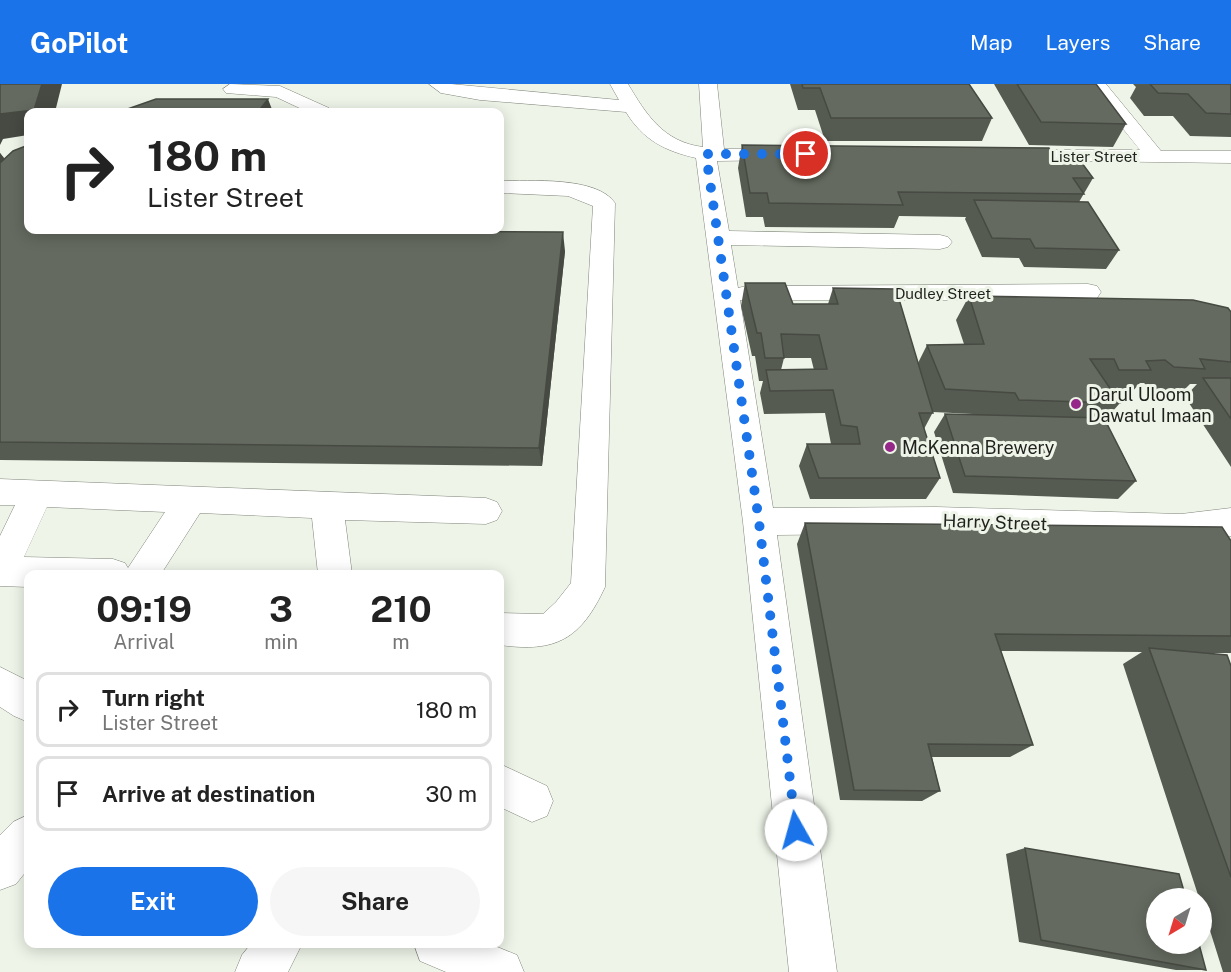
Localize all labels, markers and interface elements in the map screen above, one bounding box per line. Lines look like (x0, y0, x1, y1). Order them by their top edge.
text: GoPilot (30, 26, 129, 59)
text: Map (970, 30, 1013, 55)
text: Layers (1046, 30, 1110, 55)
text: Share (1143, 30, 1201, 55)
pin (780, 128, 831, 179)
text: 180 m (147, 131, 267, 180)
icon: right (48, 132, 126, 210)
icon: arrive (789, 137, 822, 170)
street label: Lister Street (1050, 148, 1138, 165)
text: Lister Street (147, 181, 304, 213)
street label: Dudley Street (895, 285, 991, 302)
place label: Darul Uloom Dawatul Imaan (1088, 384, 1212, 426)
marker: Darul Uloom Dawatul Imaan (1069, 397, 1083, 411)
place label: McKenna Brewery (902, 437, 1055, 458)
marker: McKenna Brewery (883, 440, 897, 454)
street label: Harry Street (942, 510, 1048, 534)
text: 09:19 (96, 588, 192, 630)
text: 3 (269, 588, 293, 630)
text: 210 (370, 588, 432, 630)
text: Arrival (113, 630, 175, 654)
text: min (264, 630, 298, 654)
text: m (392, 630, 410, 654)
text: Turn right (102, 685, 205, 711)
icon: right (51, 693, 84, 726)
text: 180 m (416, 697, 477, 723)
text: Lister Street (102, 711, 218, 735)
icon: arrive (51, 777, 84, 810)
text: Arrive at destination (102, 781, 315, 807)
text: 30 m (425, 781, 477, 807)
position arrow (764, 798, 828, 862)
button: Exit (48, 867, 258, 936)
button: Share (270, 867, 480, 936)
north arrow (1146, 888, 1212, 954)
map controls (1146, 888, 1212, 954)

